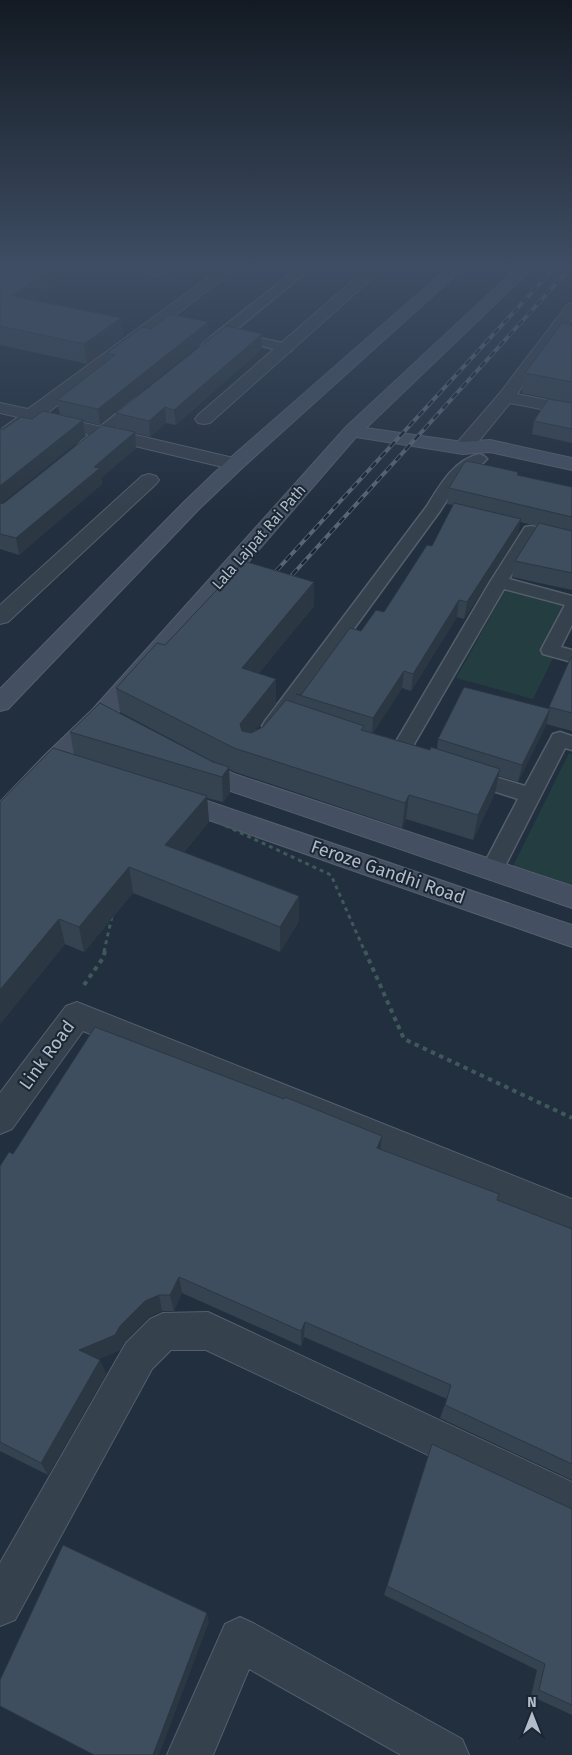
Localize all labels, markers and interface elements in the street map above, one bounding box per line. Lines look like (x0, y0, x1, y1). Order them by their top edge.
street label: Lala Lajpat Rai Path (209, 481, 309, 593)
street label: Feroze Gandhi Road (308, 835, 468, 909)
street label: Link Road (15, 1016, 79, 1094)
north arrow (507, 1690, 557, 1740)
text: N (527, 1694, 537, 1711)

